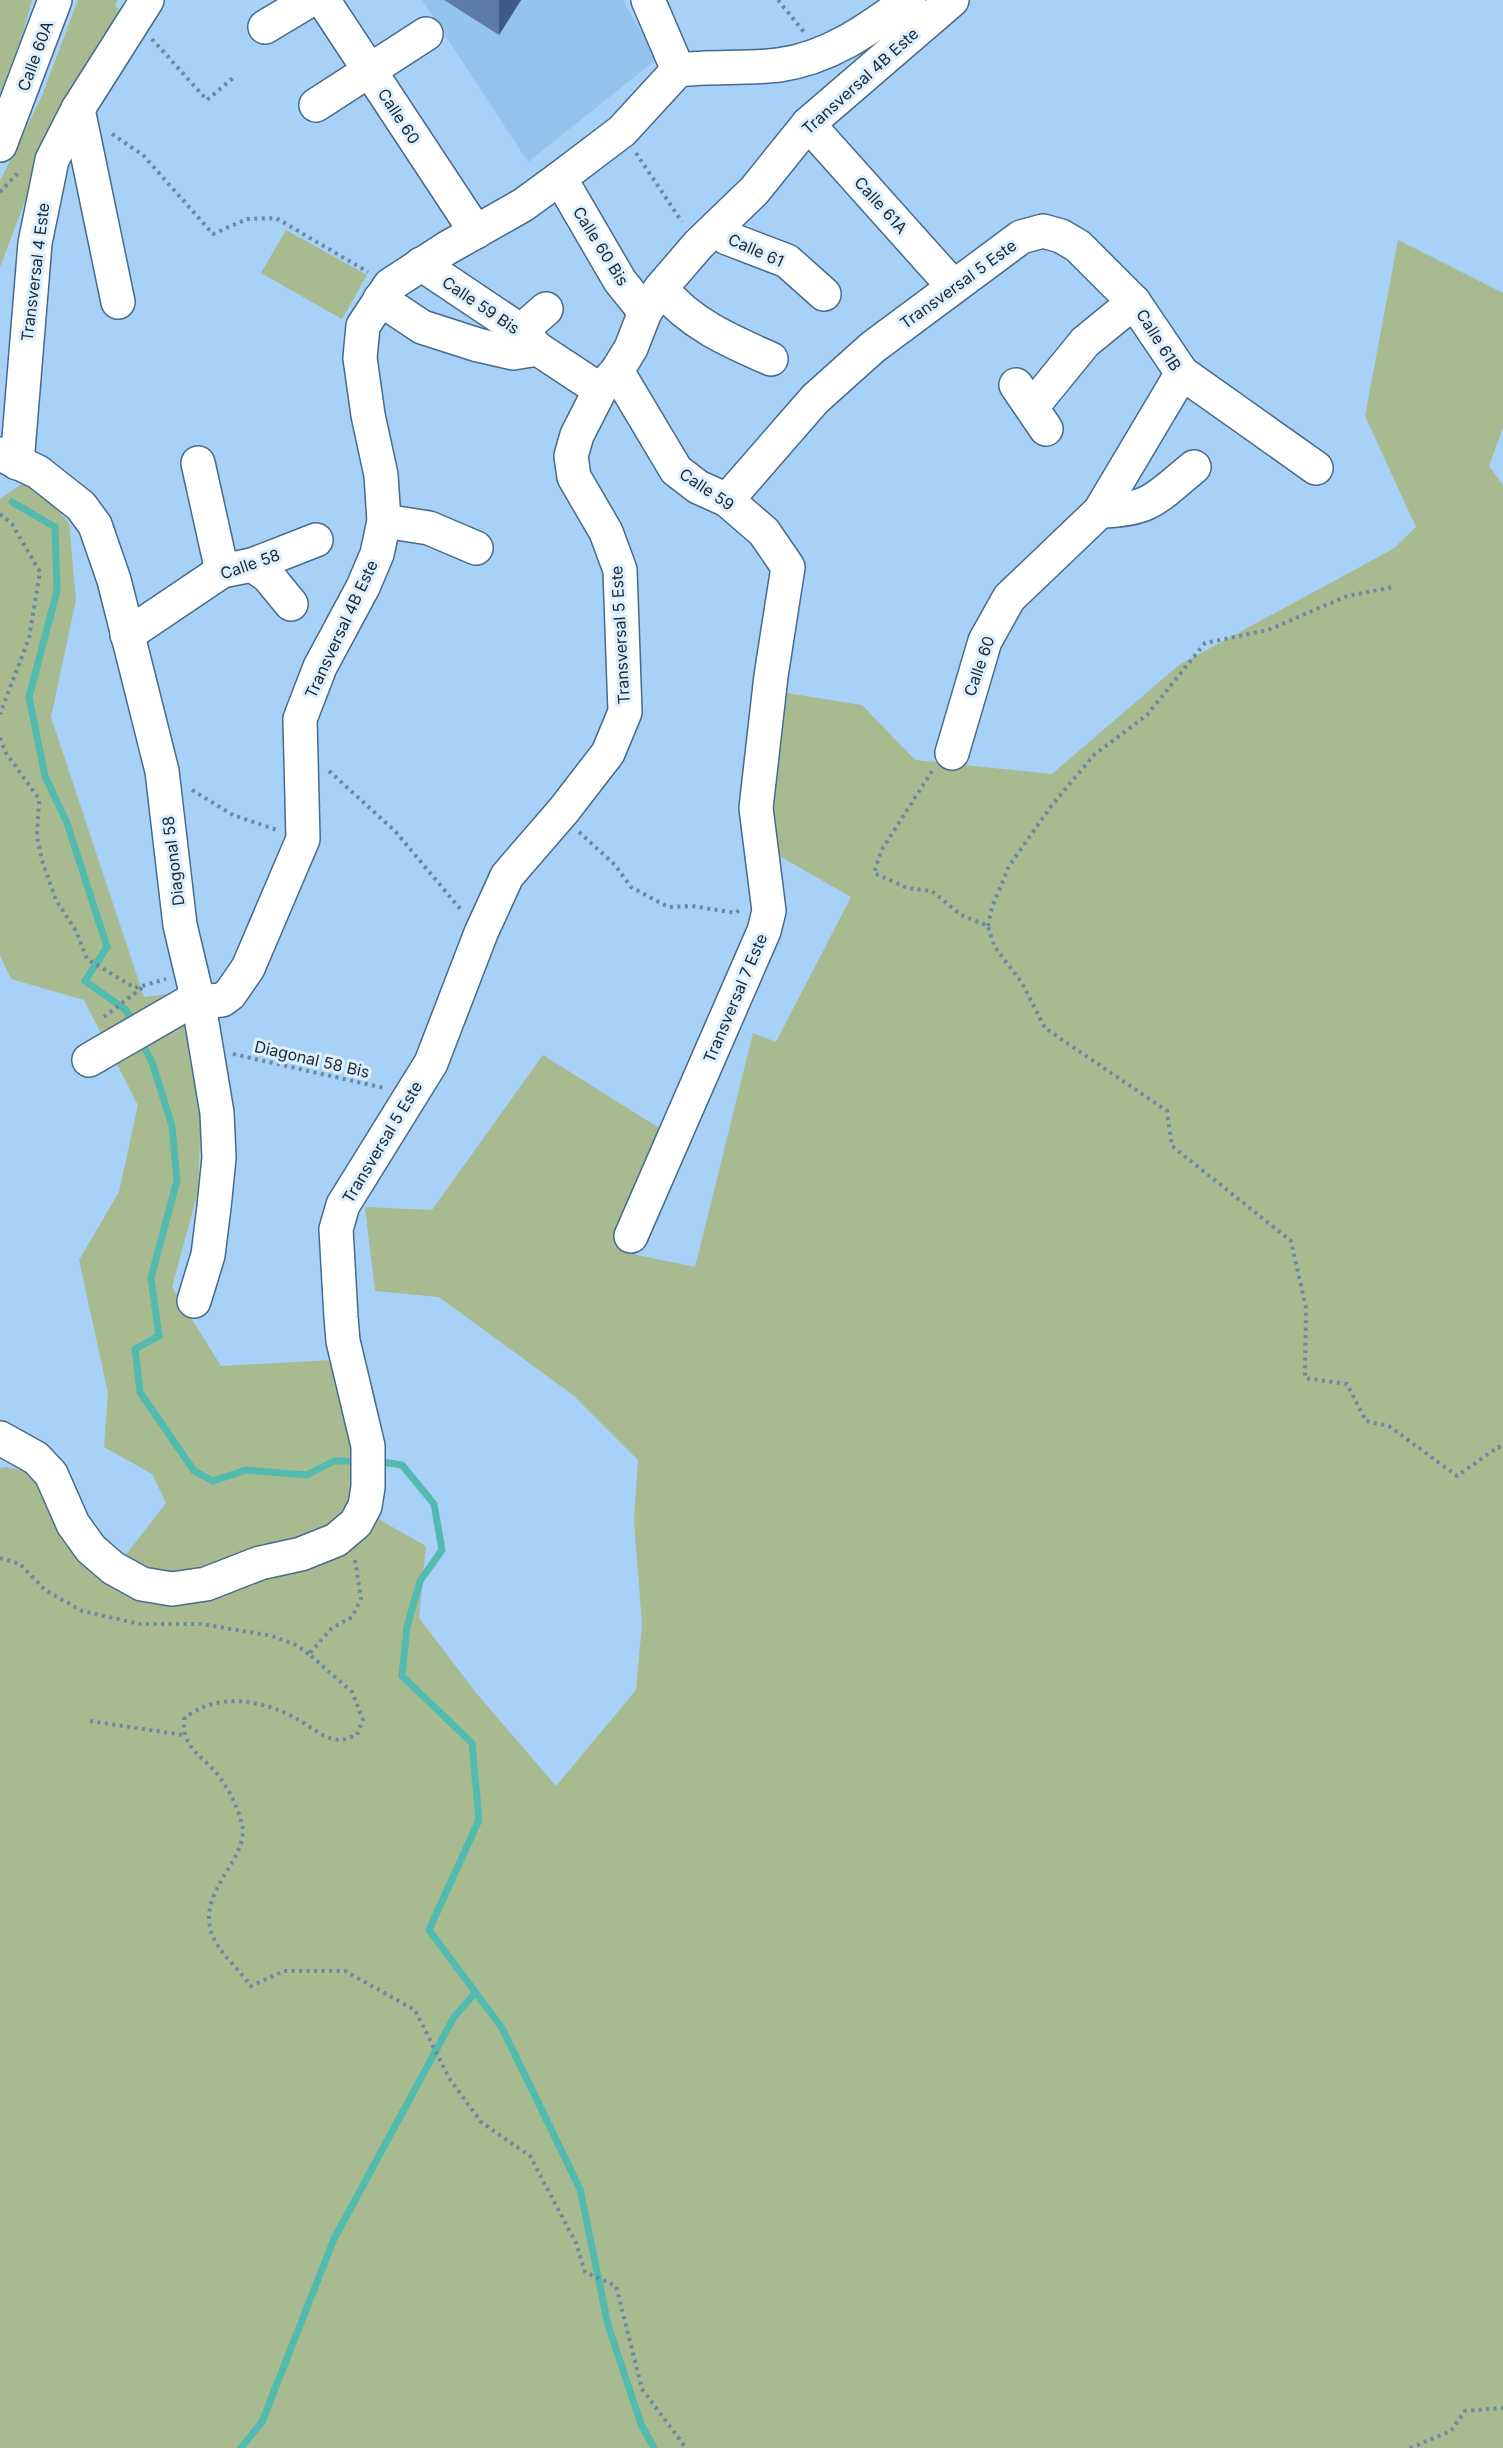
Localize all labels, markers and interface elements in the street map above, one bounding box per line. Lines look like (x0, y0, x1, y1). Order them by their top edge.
street label: Calle 60A (13, 18, 57, 94)
street label: Transversal 4B Este (798, 23, 922, 139)
street label: Calle 60 (374, 84, 424, 148)
street label: Calle 61A (850, 172, 912, 238)
street label: Transversal 4 Este (17, 202, 53, 342)
street label: Calle 60 Bis (569, 203, 633, 289)
street label: Calle 61 (725, 229, 787, 271)
street label: Transversal 5 Este (896, 235, 1020, 333)
street label: Calle 59 Bis (438, 272, 524, 338)
street label: Calle 61B (1132, 305, 1186, 375)
street label: Calle 59 (676, 463, 738, 515)
street label: Calle 58 (217, 544, 283, 584)
street label: Transversal 4B Este (300, 557, 382, 701)
street label: Transversal 5 Este (606, 565, 634, 705)
street label: Calle 60 (959, 633, 999, 699)
street label: Diagonal 58 (158, 815, 188, 907)
street label: Transversal 7 Este (699, 930, 771, 1066)
street label: Diagonal 58 Bis (252, 1036, 372, 1082)
street label: Transversal 5 Este (338, 1077, 426, 1207)

